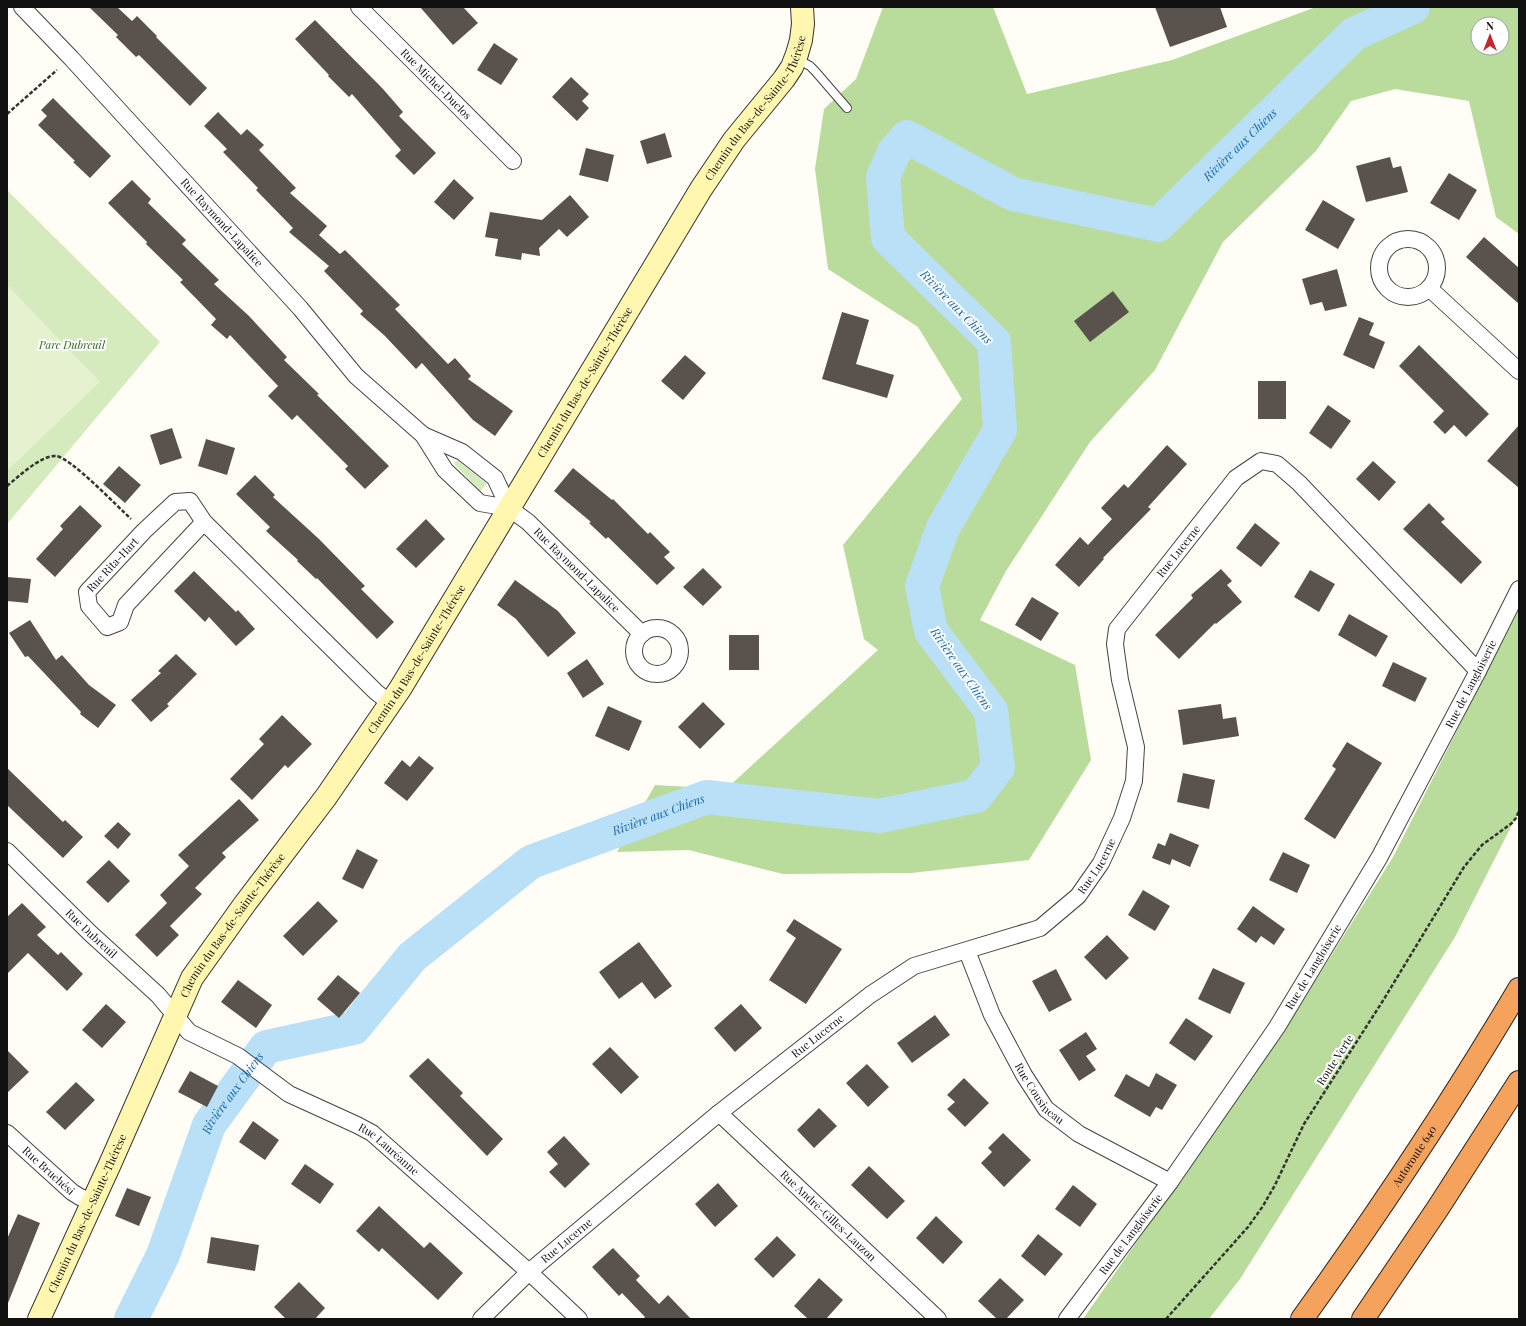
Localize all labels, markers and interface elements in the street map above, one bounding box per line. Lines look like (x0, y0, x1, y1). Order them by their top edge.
north arrow (1470, 16, 1510, 56)
text: N (1486, 18, 1494, 33)
street label: Chemin du Bas-de-Sainte-Thérèse (701, 34, 809, 183)
street label: Rue Michel-Duclos (398, 45, 475, 122)
water label: Rivière aux Chiens (1198, 104, 1280, 185)
street label: Rue Raymond-Lapalice (178, 175, 267, 270)
water label: Rivière aux Chiens (917, 265, 996, 347)
street label: Chemin du Bas-de-Sainte-Thérèse (533, 303, 636, 460)
park label: Parc Dubreuil (38, 337, 106, 352)
street label: Rue Lucerne (1153, 521, 1204, 580)
street label: Rue Raymond-Lapalice (531, 524, 624, 616)
street label: Rue Rita-Hart (83, 534, 141, 595)
street label: Chemin du Bas-de-Sainte-Thérèse (364, 581, 469, 736)
water label: Rivière aux Chiens (927, 623, 996, 713)
street label: Rue de Langloiserie (1441, 637, 1500, 730)
water label: Rivière aux Chiens (609, 789, 707, 839)
street label: Rue Lucerne (1074, 835, 1119, 897)
street label: Chemin du Bas-de-Sainte-Thérèse (176, 849, 288, 1000)
street label: Rue Dubreuil (63, 905, 121, 961)
street label: Rue de Langloiserie (1281, 921, 1345, 1012)
street label: Rue Lucerne (788, 1010, 847, 1061)
street label: Route Verte (1313, 1031, 1357, 1088)
water label: Rivière aux Chiens (197, 1048, 267, 1137)
street label: Rue Cousineau (1012, 1060, 1068, 1128)
street label: Rue Lauréanne (356, 1119, 423, 1179)
street label: Autoroute 640 (1388, 1122, 1440, 1190)
street label: Chemin du Bas-de-Sainte-Thérèse (44, 1131, 130, 1295)
street label: Rue Bruchési (19, 1143, 78, 1198)
street label: Rue André-Gilles-Lauzon (777, 1167, 880, 1265)
street label: Rue de Langloiserie (1095, 1190, 1166, 1277)
street label: Rue Lucerne (537, 1214, 595, 1266)

